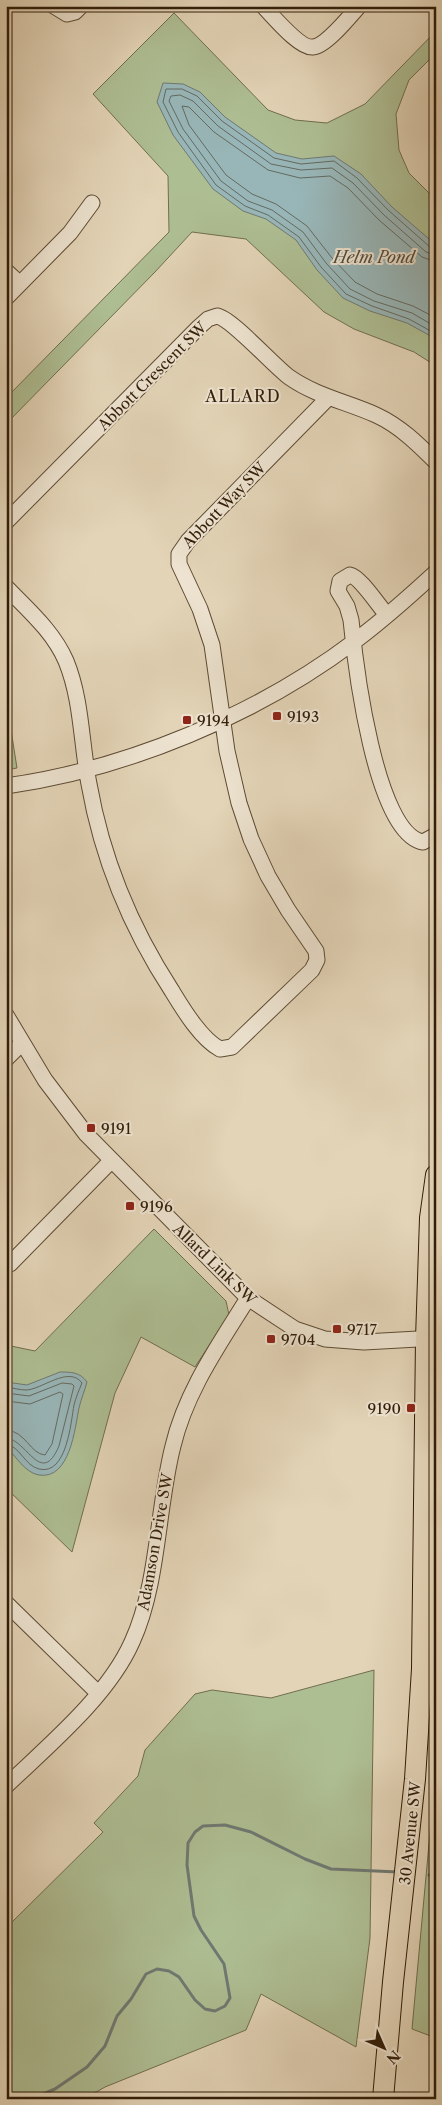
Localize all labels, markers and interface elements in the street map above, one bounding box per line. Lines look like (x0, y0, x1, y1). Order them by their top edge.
water label: Helm Pond (331, 247, 416, 267)
street label: Abbott Crescent SW (93, 317, 211, 435)
district label: ALLARD (204, 386, 281, 406)
street label: Abbott Way SW (177, 458, 270, 553)
place label: 9193 (287, 707, 319, 726)
marker: 9193 (271, 710, 283, 722)
place label: 9194 (197, 711, 230, 730)
marker: 9194 (181, 714, 193, 726)
place label: 9191 (101, 1119, 132, 1138)
marker: 9191 (85, 1122, 97, 1134)
place label: 9196 (140, 1197, 173, 1216)
marker: 9196 (124, 1200, 136, 1212)
street label: Allard Link SW (169, 1219, 261, 1309)
place label: 9717 (347, 1320, 377, 1339)
marker: 9717 (331, 1323, 343, 1335)
place label: 9704 (281, 1330, 315, 1349)
marker: 9704 (265, 1333, 277, 1345)
place label: 9190 (368, 1399, 401, 1418)
marker: 9190 (405, 1402, 417, 1414)
street label: Adamson Drive SW (133, 1471, 177, 1613)
street label: 30 Avenue SW (395, 1780, 425, 1886)
north arrow (360, 2022, 410, 2072)
text: N (383, 2047, 404, 2068)

